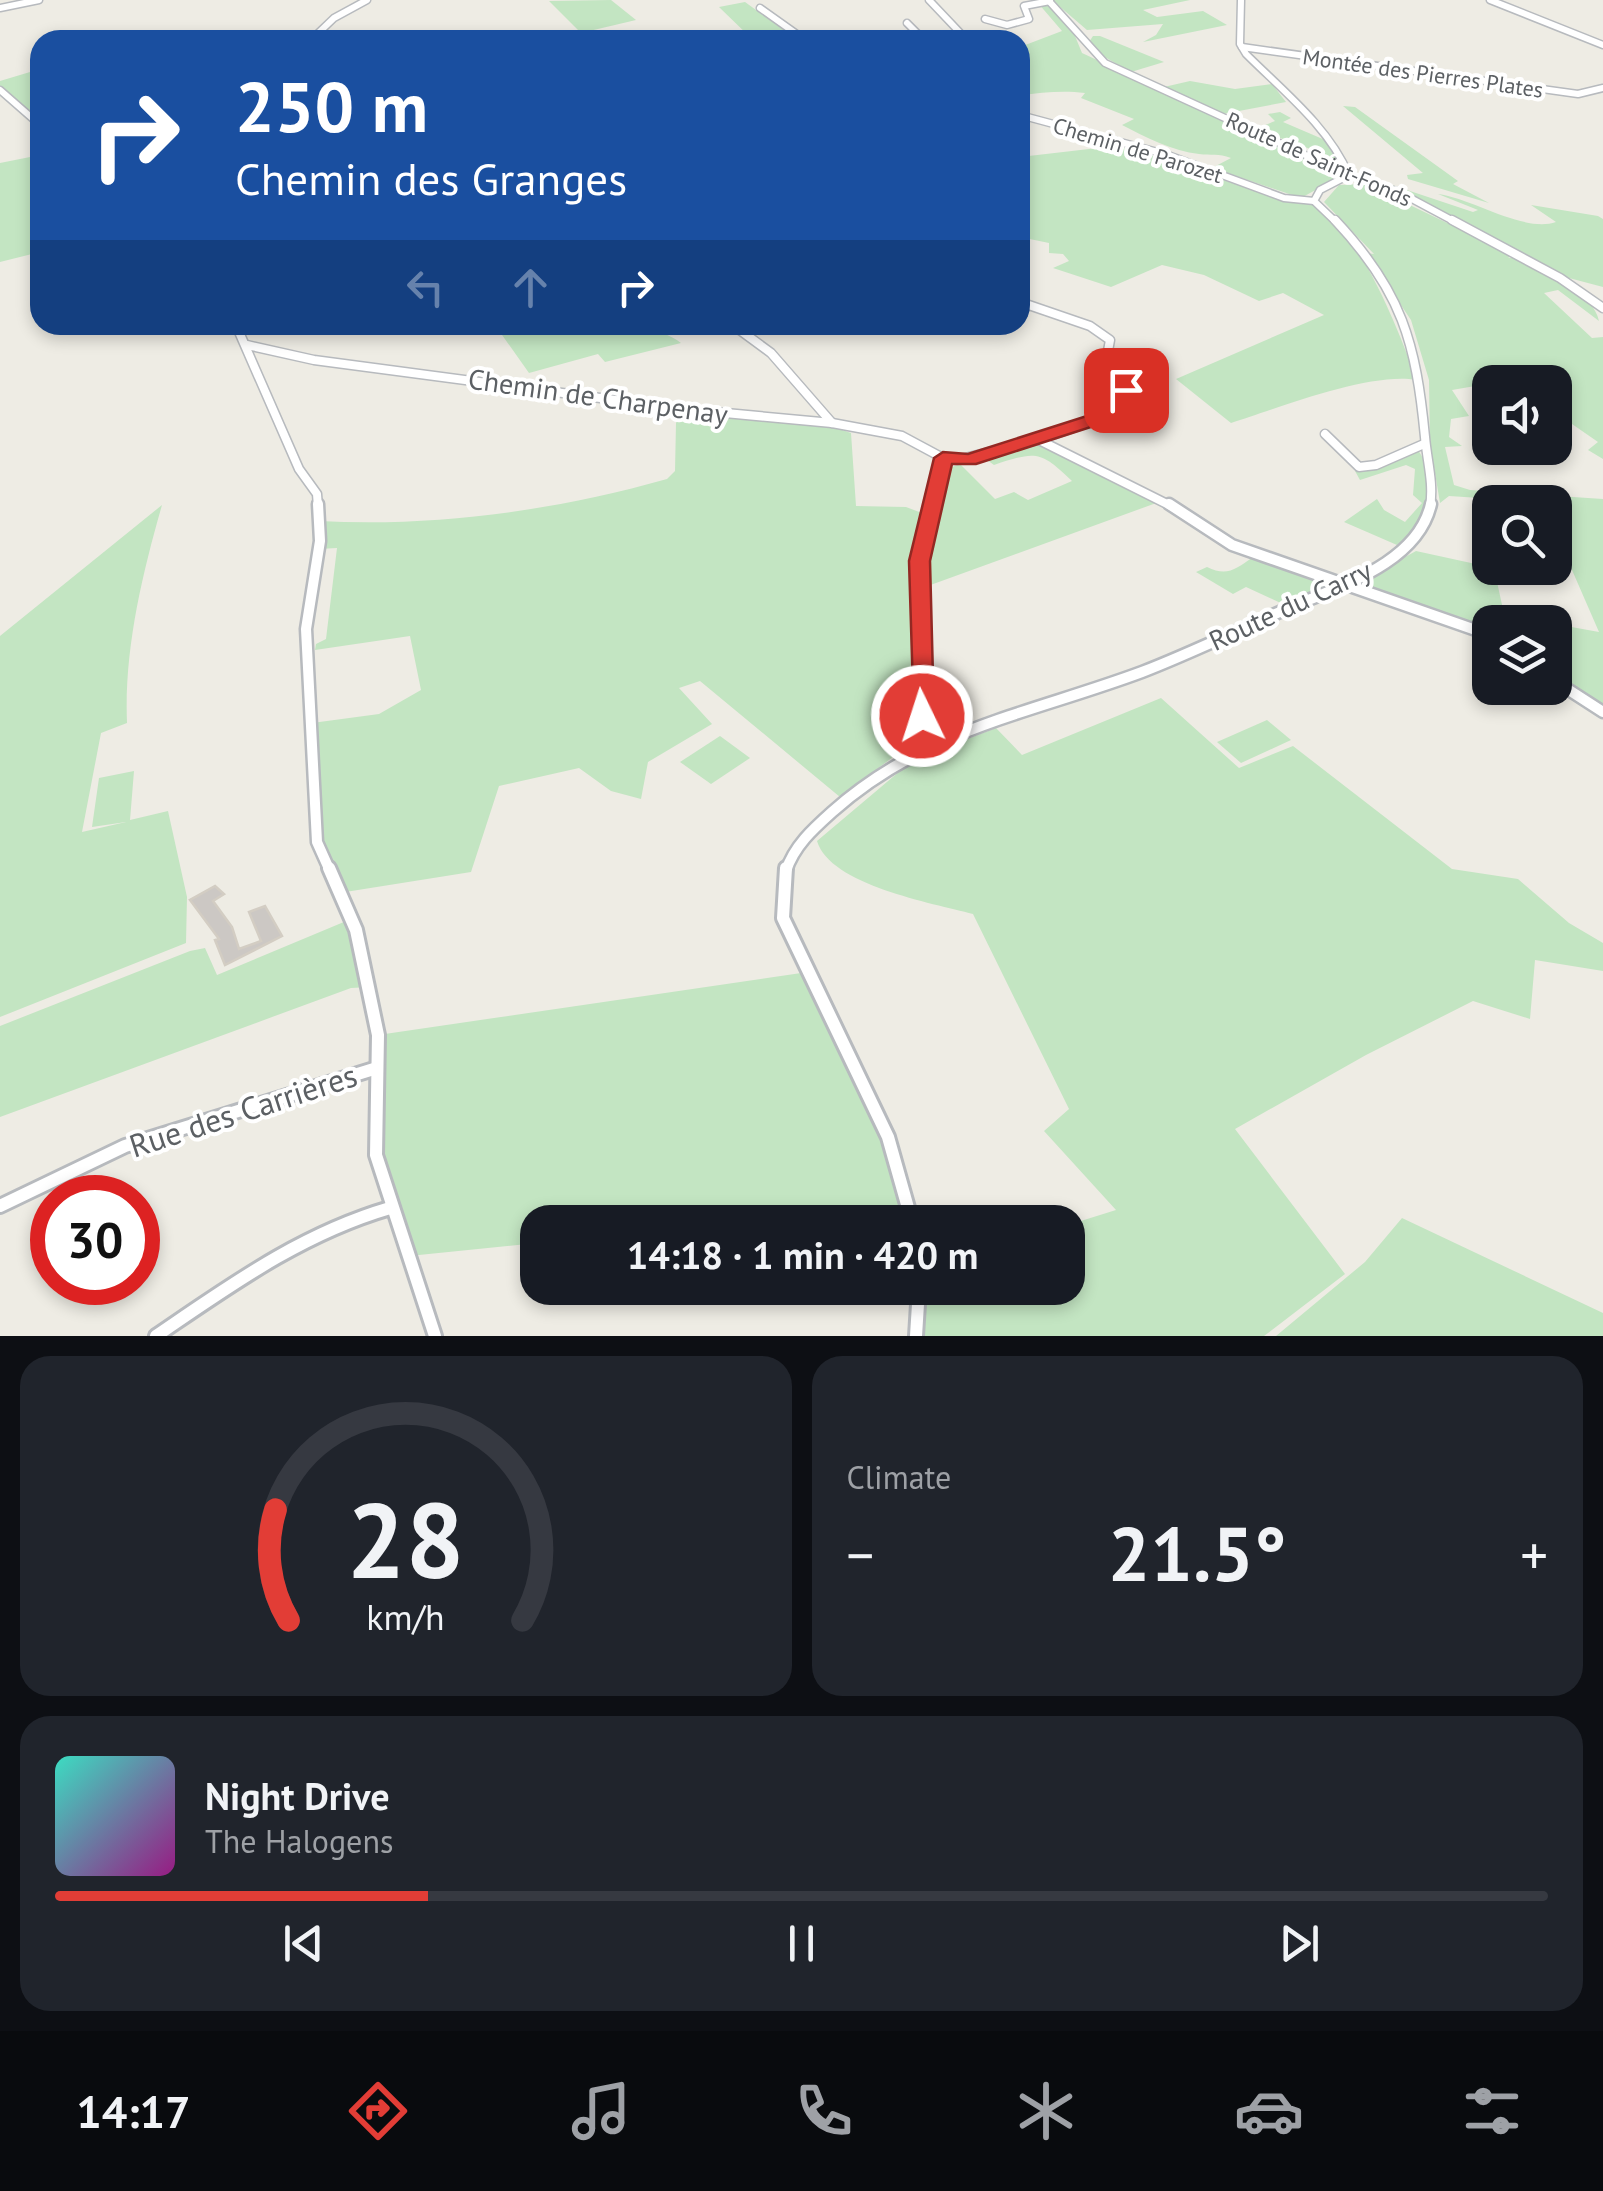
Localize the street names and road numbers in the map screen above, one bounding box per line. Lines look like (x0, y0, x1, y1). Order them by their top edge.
street label: Montée des Pierres Plates (1301, 42, 1545, 104)
street label: Route de Saint-Fonds (1222, 105, 1416, 213)
street label: Chemin de Parozet (1050, 111, 1227, 189)
street label: Chemin de Charpenay (466, 359, 730, 433)
street label: Route du Carry (1203, 551, 1377, 659)
street label: Rue des Carrières (124, 1053, 362, 1167)

